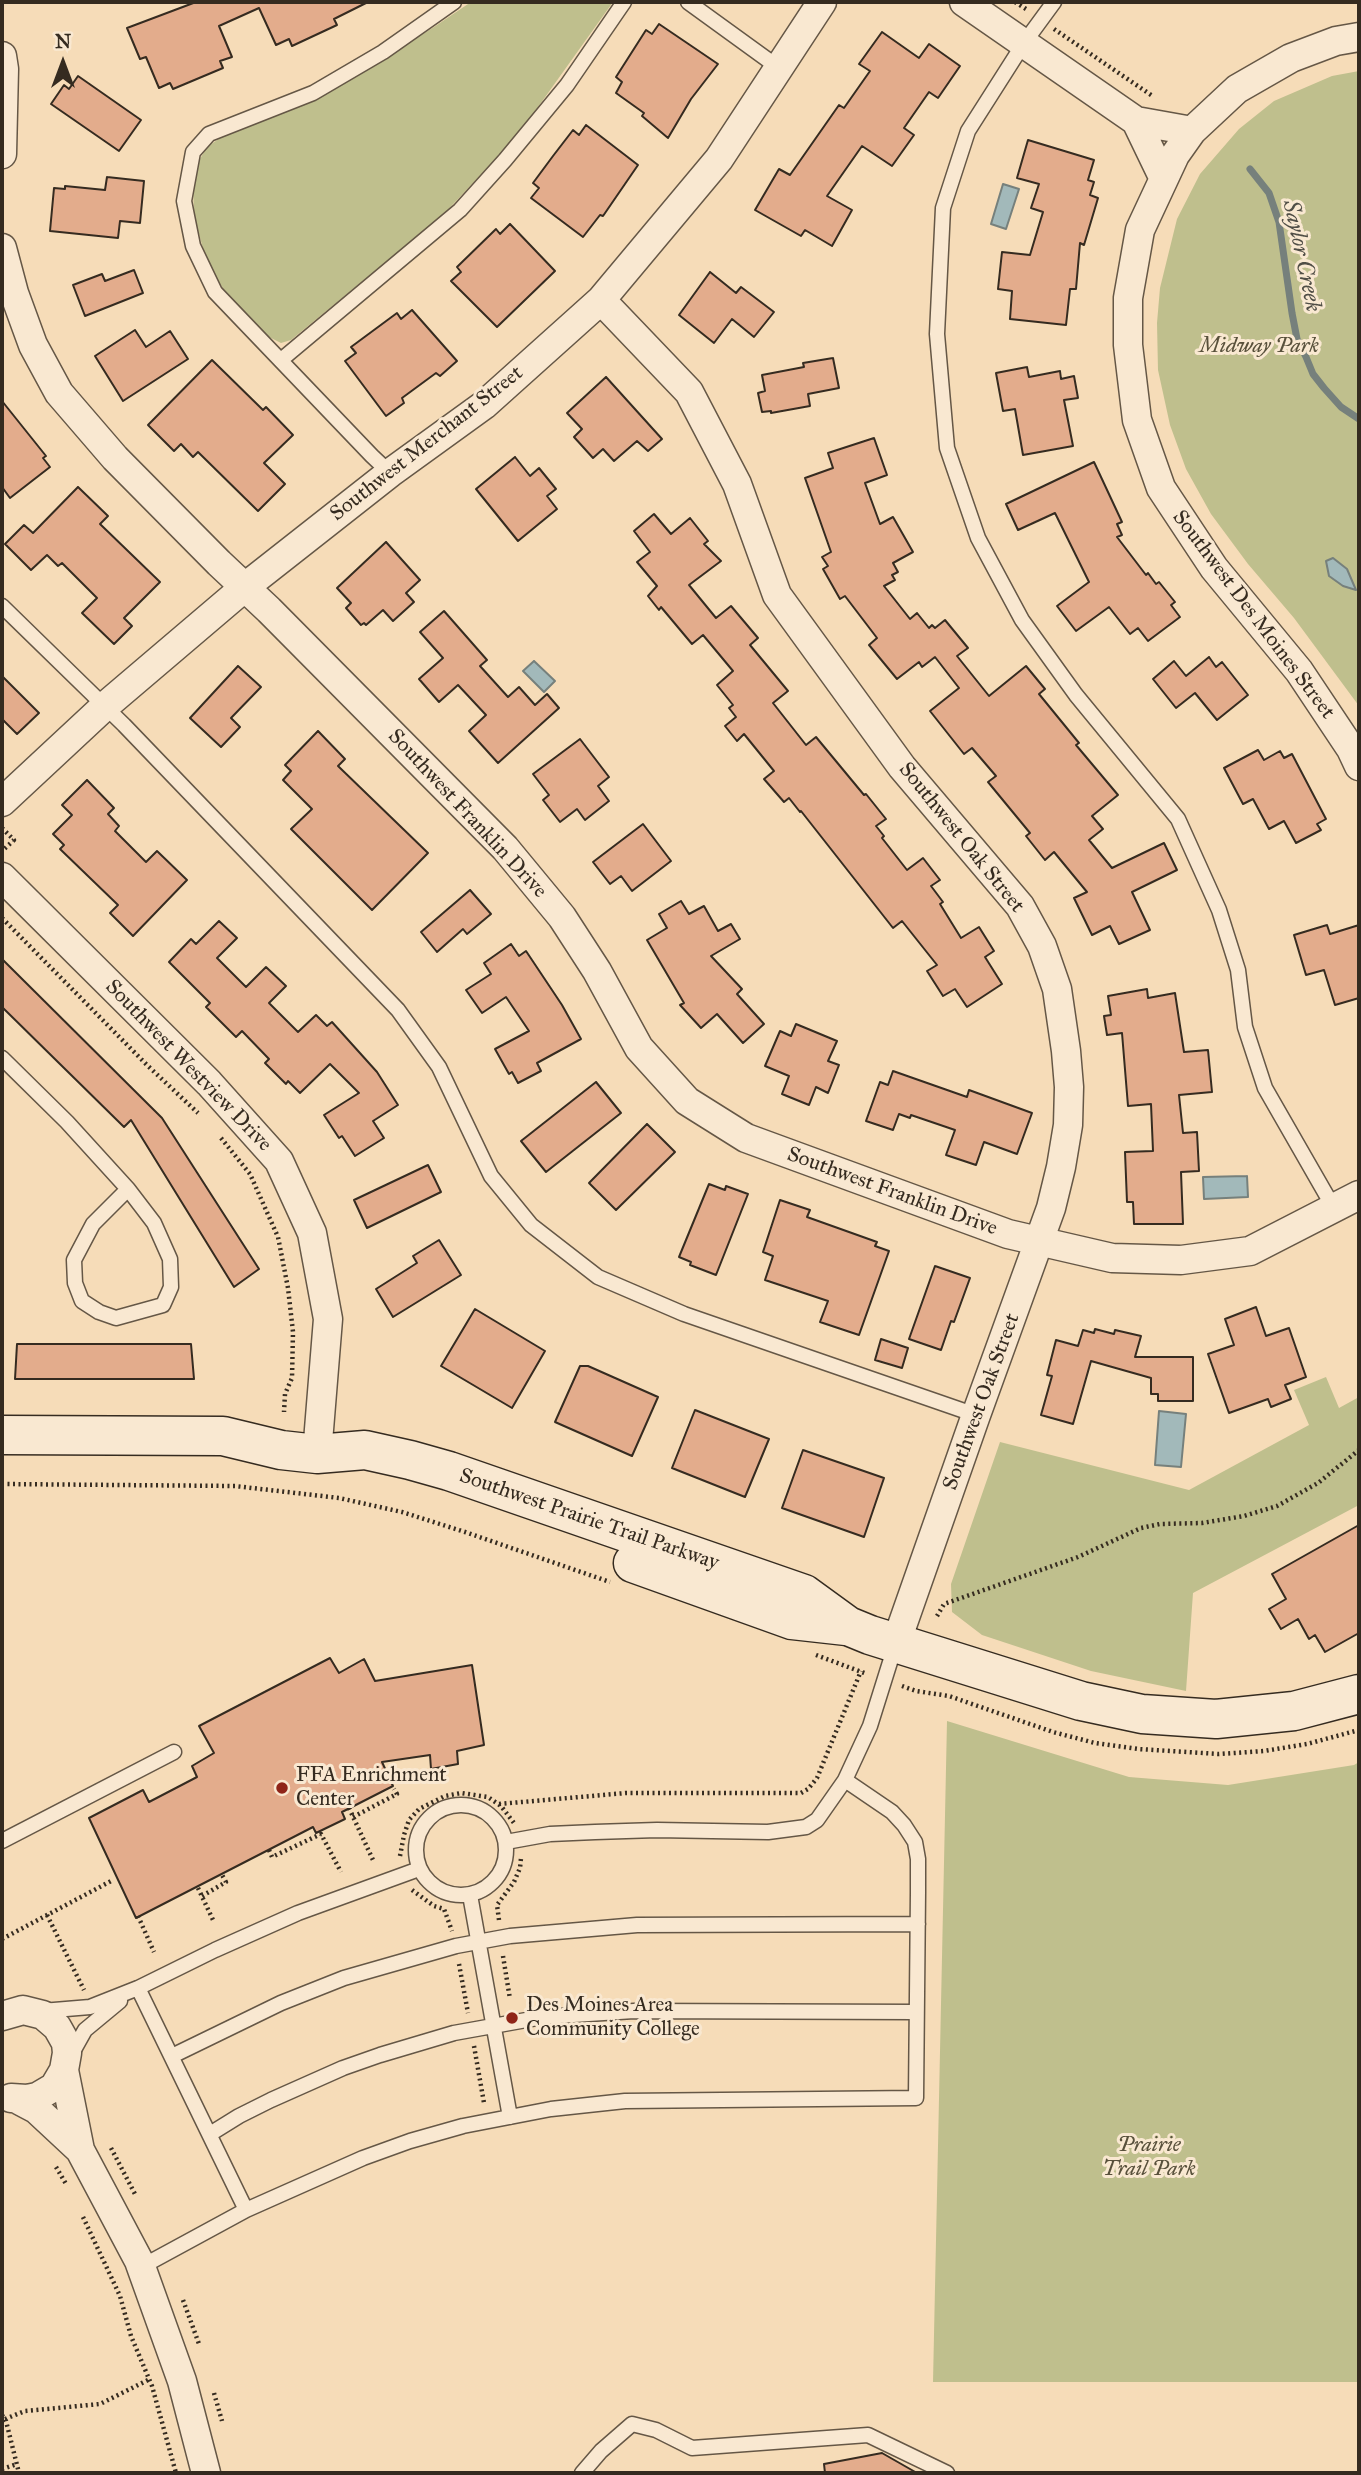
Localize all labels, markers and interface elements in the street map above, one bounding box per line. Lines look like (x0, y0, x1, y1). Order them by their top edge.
north arrow (28, 28, 98, 98)
text: N (55, 30, 71, 53)
water label: Saylor Creek (1276, 198, 1326, 314)
park label: Midway Park (1199, 334, 1319, 360)
street label: Southwest Merchant Street (326, 361, 528, 527)
street label: Southwest Des Moines Street (1166, 506, 1340, 724)
street label: Southwest Franklin Drive (382, 724, 552, 904)
street label: Southwest Oak Street (893, 758, 1029, 918)
street label: Southwest Westview Drive (99, 975, 277, 1157)
street label: Southwest Franklin Drive (783, 1142, 1001, 1242)
street label: Southwest Oak Street (938, 1310, 1026, 1494)
street label: Southwest Prairie Trail Parkway (456, 1464, 722, 1576)
place label: FFA Enrichment Center (296, 1763, 447, 1813)
marker: FFA Enrichment Center (274, 1780, 290, 1796)
place label: Des Moines Area Community College (526, 1993, 700, 2043)
marker: Des Moines Area Community College (504, 2010, 520, 2026)
park label: Prairie Trail Park (1102, 2133, 1196, 2183)

